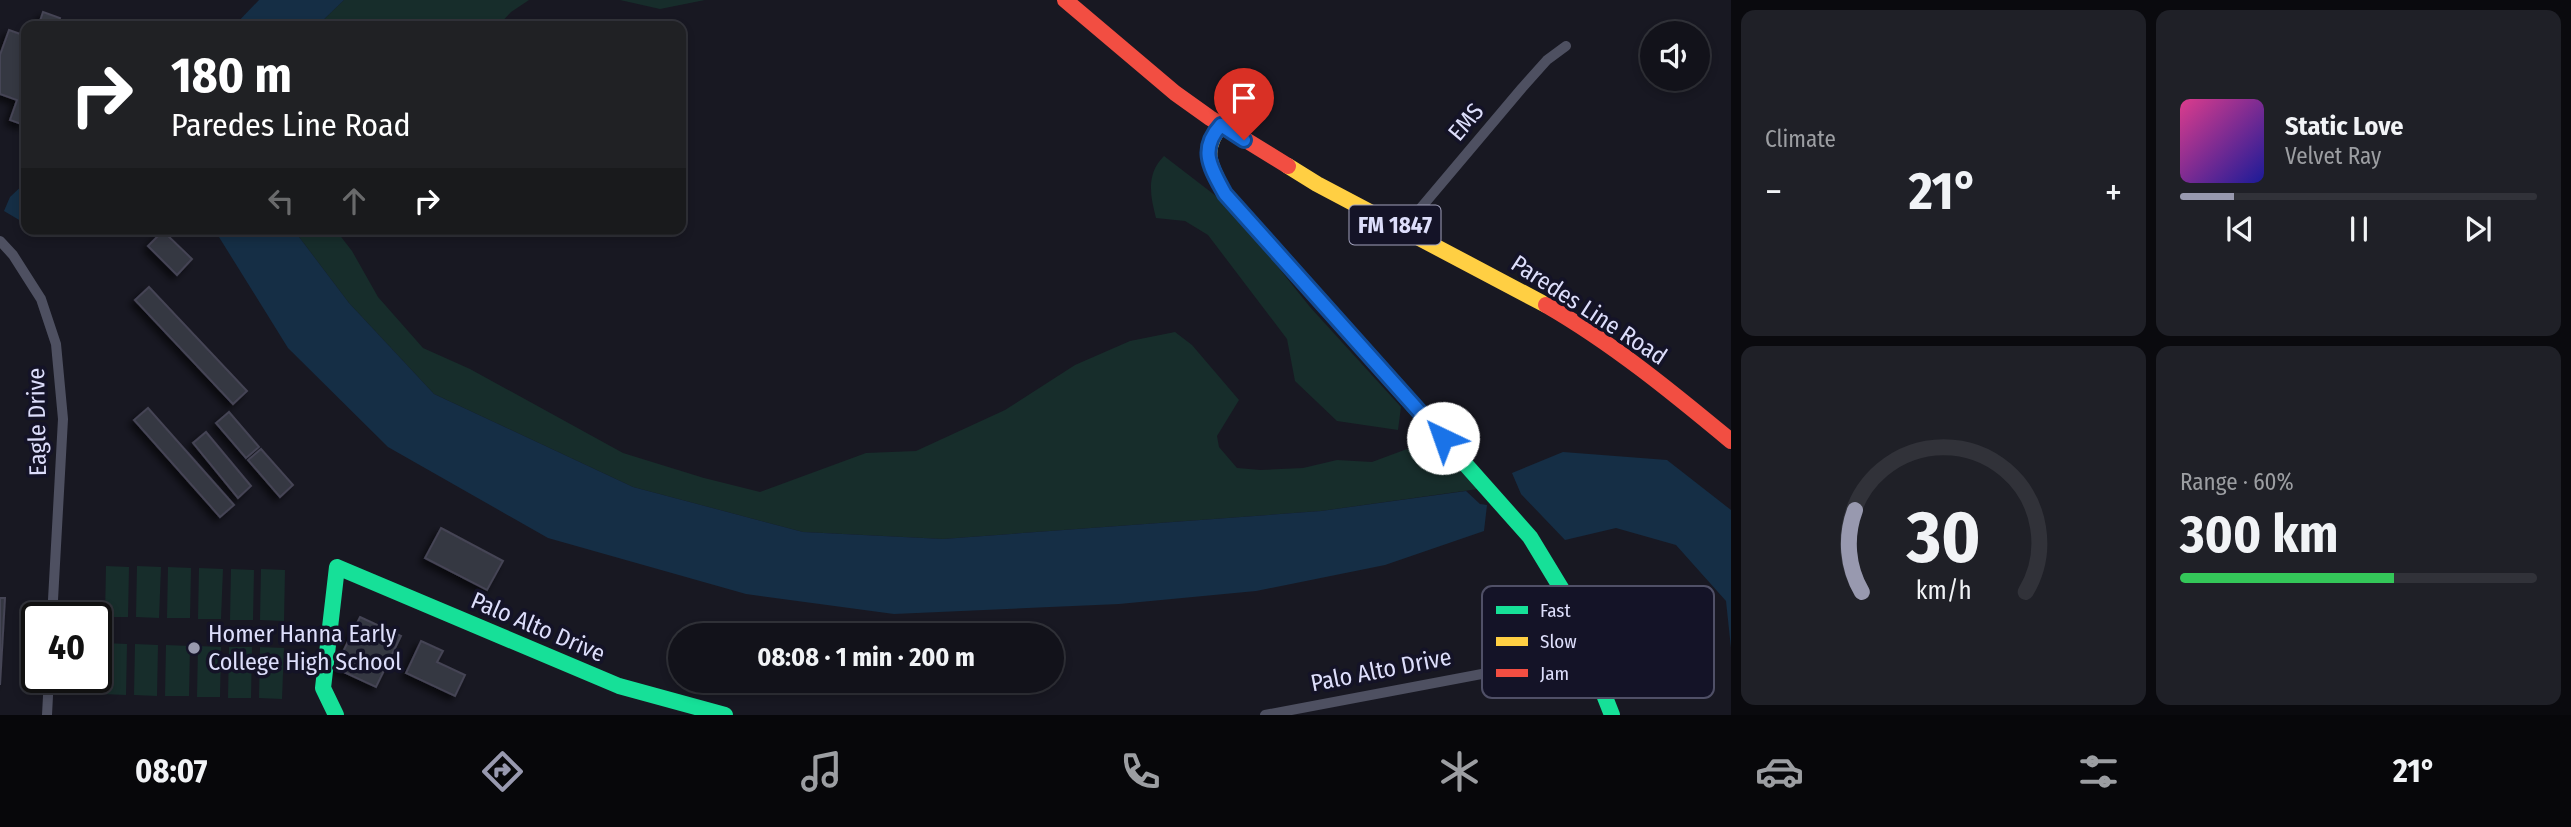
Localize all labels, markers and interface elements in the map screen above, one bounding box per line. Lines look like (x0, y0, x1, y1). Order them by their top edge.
map controls (1640, 21, 1710, 91)
button: sound (1640, 21, 1710, 91)
text: 180 m (171, 46, 292, 105)
icon: right (56, 49, 147, 140)
pin (1214, 68, 1274, 140)
icon: arrive (1225, 79, 1263, 117)
street label: EMS (1442, 98, 1490, 146)
text: Paredes Line Road (171, 106, 411, 144)
text: Static Love (2285, 111, 2403, 142)
text: Climate (1765, 125, 1836, 153)
text: Velvet Ray (2285, 142, 2381, 170)
text: 21° (1909, 160, 1978, 223)
text: − (1765, 169, 1782, 215)
text: + (2105, 169, 2122, 215)
icon: left (262, 182, 300, 220)
icon: ahead (335, 182, 373, 220)
icon: right (408, 182, 446, 220)
road number: FM 1847 (1350, 206, 1440, 244)
icon: previous (2221, 210, 2259, 248)
icon: pause (2340, 210, 2378, 248)
icon: next (2459, 210, 2497, 248)
street label: Paredes Line Road (1506, 249, 1672, 371)
street label: Eagle Drive (22, 368, 52, 476)
position arrow (1406, 401, 1480, 475)
text: Range · 60% (2180, 468, 2294, 496)
text: 30 (1905, 494, 1981, 581)
text: 300 km (2180, 503, 2338, 566)
text: km/h (1916, 575, 1971, 605)
street label: Palo Alto Drive (467, 586, 609, 668)
legend (1482, 586, 1714, 698)
text: Fast (1540, 599, 1571, 622)
speed limit sign: 40 (21, 602, 112, 693)
place label: Homer Hanna Early College High School (208, 620, 402, 676)
text: Slow (1540, 630, 1577, 653)
marker: Homer Hanna Early College High School (186, 640, 202, 656)
text: 08:08 · 1 min · 200 m (757, 642, 975, 673)
street label: Palo Alto Drive (1308, 643, 1454, 697)
text: Jam (1540, 662, 1569, 685)
icon: directions (478, 747, 527, 796)
icon: music (797, 747, 846, 796)
icon: phone (1116, 747, 1165, 796)
icon: climate (1435, 747, 1484, 796)
icon: car (1755, 747, 1804, 796)
icon: filters (2074, 747, 2123, 796)
text: 08:07 (135, 752, 207, 790)
text: 21° (2393, 752, 2436, 790)

